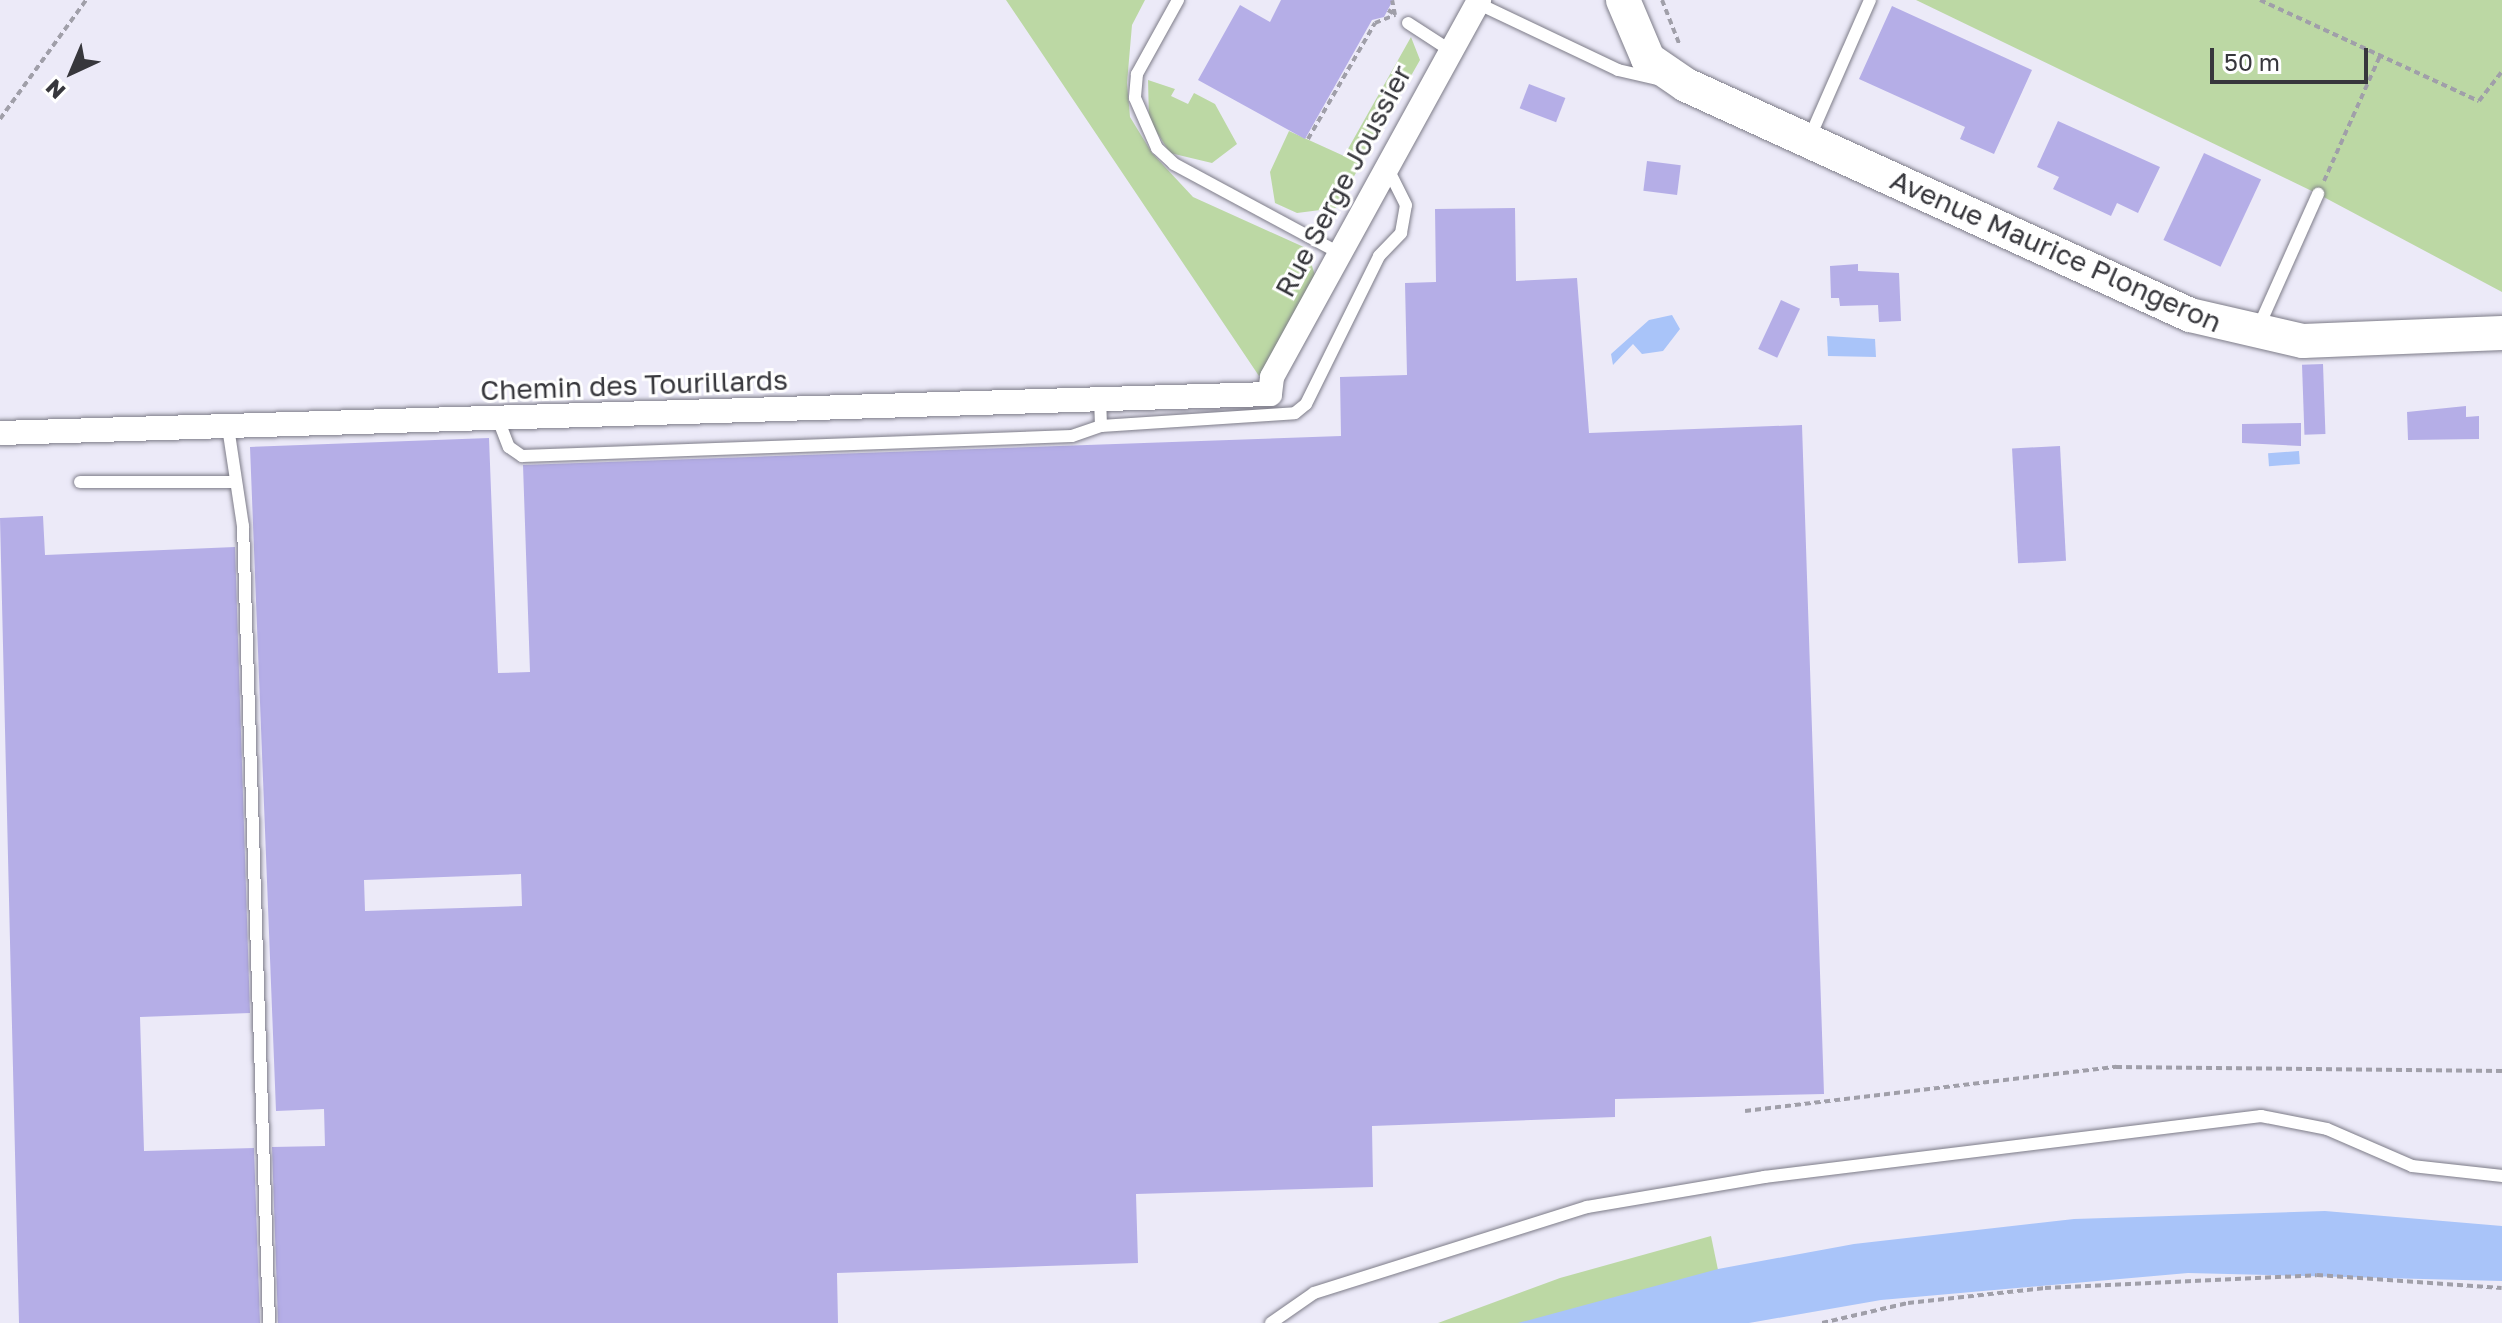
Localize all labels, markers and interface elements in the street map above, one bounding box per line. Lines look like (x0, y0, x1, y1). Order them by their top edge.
north arrow (32, 32, 112, 112)
scale bar (2214, 32, 2372, 82)
text: 50 m (2224, 47, 2280, 76)
street label: Rue Serge Joussier (1268, 59, 1418, 303)
text: N (40, 74, 70, 105)
street label: Avenue Maurice Plongeron (1885, 163, 2227, 339)
street label: Chemin des Tourillards (480, 363, 788, 407)

